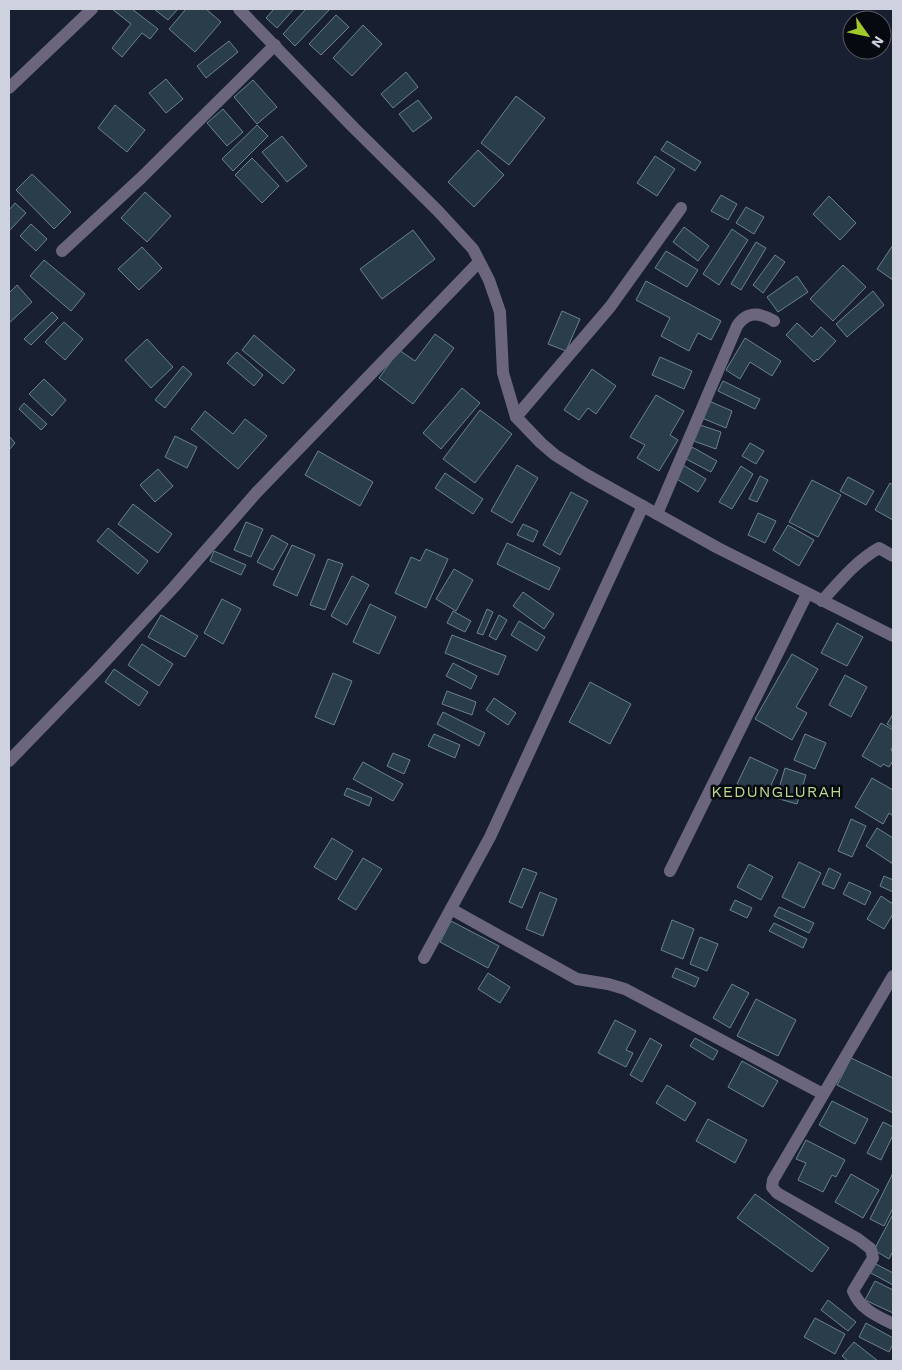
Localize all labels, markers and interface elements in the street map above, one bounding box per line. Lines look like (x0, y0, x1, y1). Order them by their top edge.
north arrow (842, 10, 892, 60)
text: N (868, 33, 887, 51)
district label: KEDUNGLURAH (711, 782, 843, 801)

